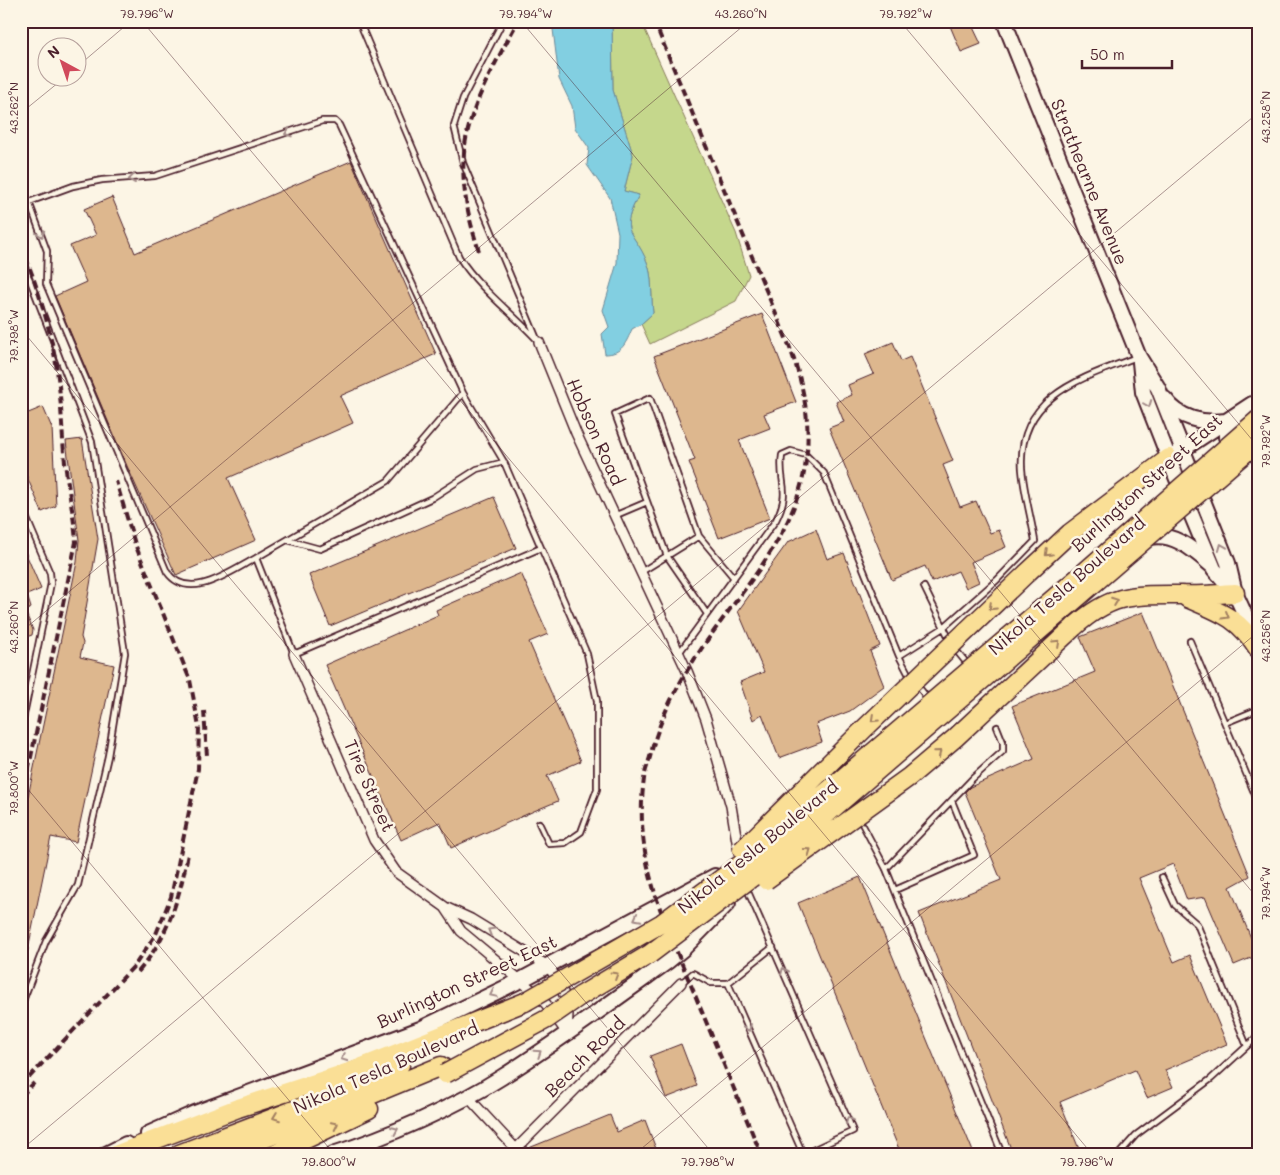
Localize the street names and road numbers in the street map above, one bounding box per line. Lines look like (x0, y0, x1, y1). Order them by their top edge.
street label: Strathearne Avenue (1046, 95, 1134, 268)
street label: Hobson Road (562, 374, 630, 489)
street label: Burlington Street East (1065, 408, 1227, 557)
street label: Nikola Tesla Boulevard (983, 510, 1150, 660)
street label: Tire Street (339, 736, 401, 836)
street label: Nikola Tesla Boulevard (672, 774, 843, 919)
street label: Burlington Street East (373, 929, 561, 1033)
street label: Beach Road (539, 1011, 630, 1102)
street label: Nikola Tesla Boulevard (289, 1015, 482, 1119)

